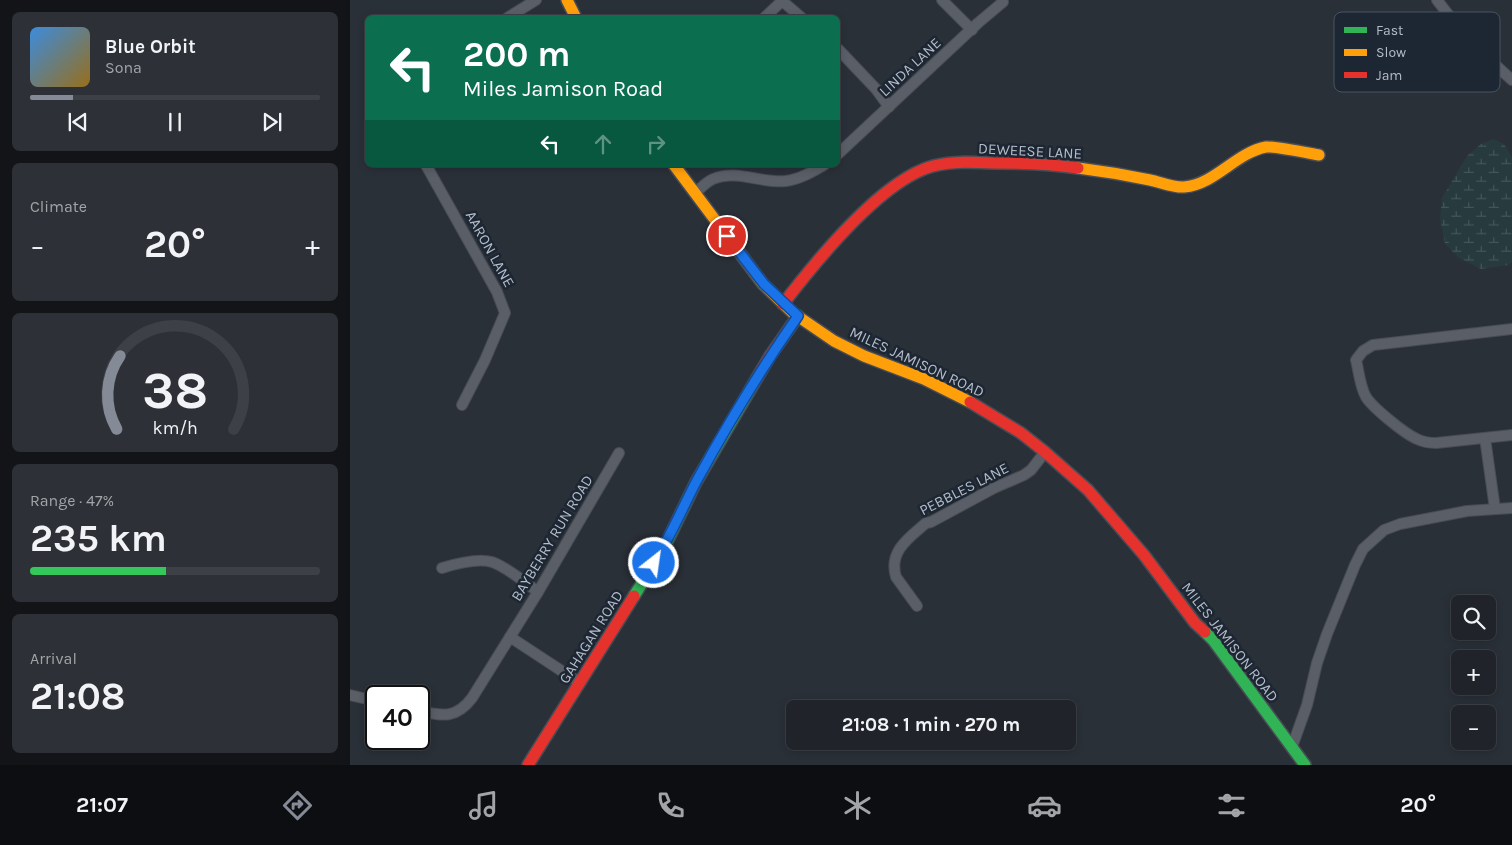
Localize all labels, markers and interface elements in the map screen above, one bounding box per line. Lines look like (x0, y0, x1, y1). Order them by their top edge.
legend (1334, 12, 1500, 92)
text: Fast (1376, 22, 1403, 39)
text: 200 m (463, 34, 571, 75)
street label: LINDA LANE (875, 34, 945, 100)
icon: left (380, 35, 445, 100)
text: Blue Orbit (105, 36, 196, 58)
text: Slow (1376, 44, 1406, 61)
text: Sona (105, 58, 142, 77)
text: Jam (1376, 67, 1402, 84)
text: Miles Jamison Road (463, 76, 663, 102)
icon: previous (64, 108, 92, 136)
icon: pause (161, 108, 189, 136)
icon: next (258, 108, 286, 136)
icon: left (536, 130, 564, 158)
icon: ahead (589, 130, 617, 158)
icon: right (642, 130, 670, 158)
street label: DEWEESE LANE (978, 139, 1082, 163)
text: Climate (30, 197, 87, 216)
street label: AARON LANE (462, 208, 518, 290)
pin (706, 215, 748, 257)
text: 20° (144, 222, 206, 267)
icon: arrive (713, 222, 741, 250)
text: − (30, 229, 45, 262)
text: + (305, 229, 320, 262)
street label: MILES JAMISON ROAD (847, 323, 987, 401)
text: 38 (142, 360, 208, 421)
text: km/h (152, 418, 198, 439)
street label: PEBBLES LANE (916, 459, 1012, 519)
street label: BAYBERRY RUN ROAD (507, 472, 597, 604)
text: Range · 47% (30, 491, 114, 510)
text: 235 km (30, 516, 167, 561)
position arrow (627, 536, 679, 588)
street label: MILES JAMISON ROAD (1178, 579, 1282, 705)
street label: GAHAGAN ROAD (555, 587, 627, 687)
map controls (1451, 595, 1496, 750)
button: search (1451, 595, 1496, 640)
text: Arrival (30, 649, 77, 668)
button: + (1451, 650, 1496, 695)
text: 21:08 (30, 674, 125, 719)
speed limit sign: 40 (365, 685, 430, 750)
button: − (1451, 705, 1496, 750)
text: 21:08 · 1 min · 270 m (842, 714, 1020, 736)
icon: directions (280, 788, 315, 823)
icon: music (466, 788, 501, 823)
icon: phone (653, 788, 688, 823)
icon: climate (840, 788, 875, 823)
icon: car (1027, 788, 1062, 823)
icon: filters (1214, 788, 1249, 823)
text: 21:07 (76, 792, 128, 818)
text: 20° (1400, 792, 1436, 818)

